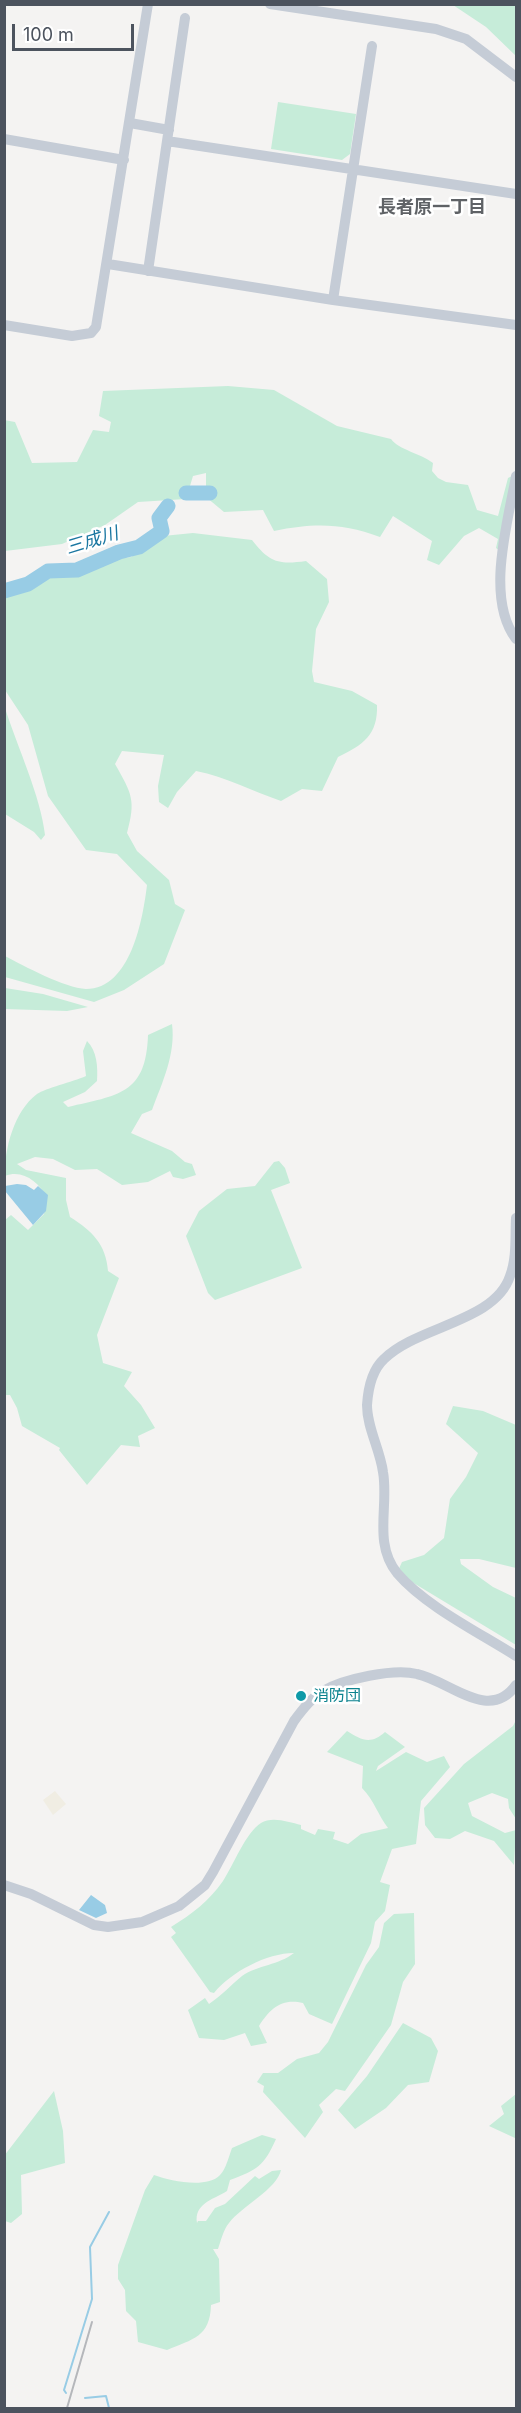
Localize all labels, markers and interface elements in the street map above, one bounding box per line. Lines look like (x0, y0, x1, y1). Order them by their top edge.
scale bar (15, 12, 136, 50)
text: 100 m (23, 24, 74, 45)
district label: 長者原一丁目 (378, 197, 486, 219)
water label: 三成川 (63, 523, 121, 559)
place label: 消防団 (313, 1686, 361, 1706)
marker: 消防団 (294, 1689, 308, 1703)

